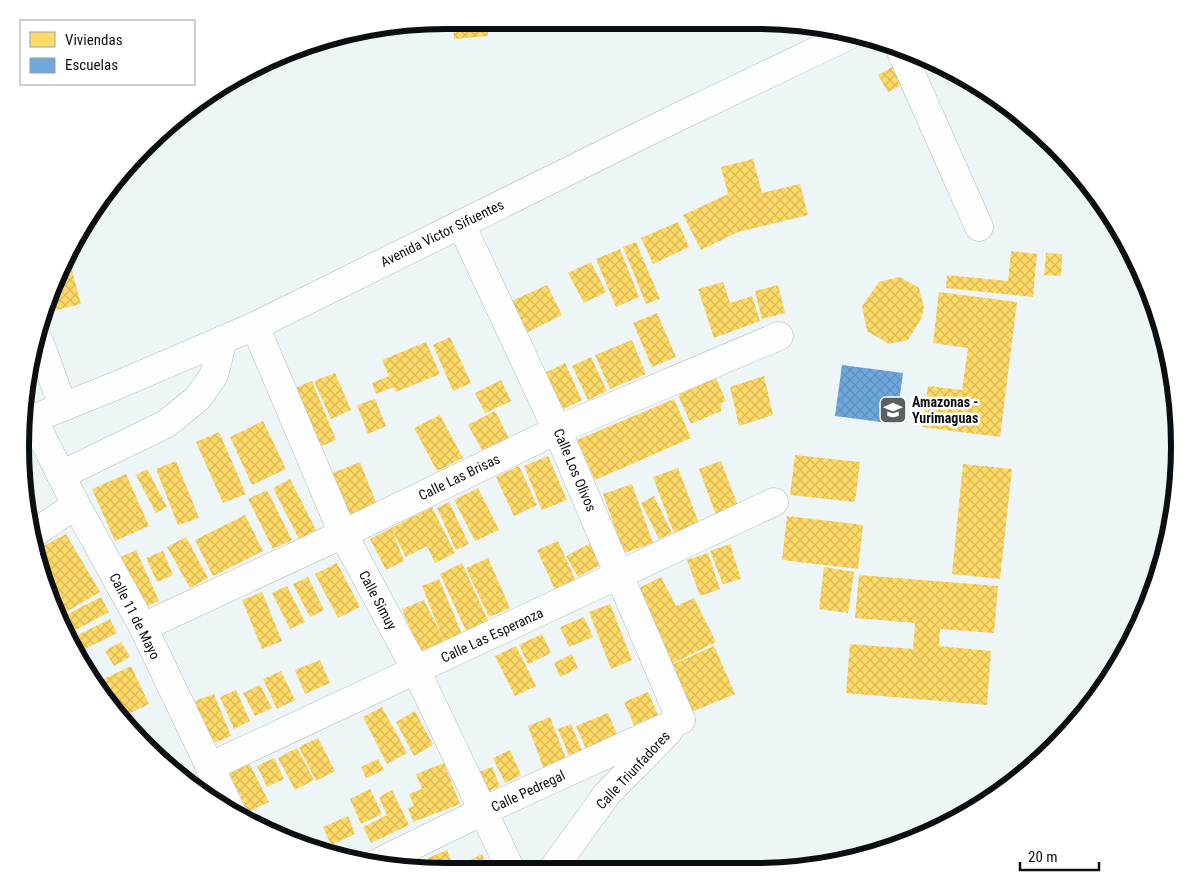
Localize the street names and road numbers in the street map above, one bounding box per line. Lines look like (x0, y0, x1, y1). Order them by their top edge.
street label: Avenida Victor Sifuentes (378, 196, 506, 270)
street label: Calle Los Olivos (550, 426, 600, 514)
street label: Calle Las Brisas (416, 450, 502, 504)
street label: Calle Simuy (356, 568, 400, 632)
street label: Calle 11 de Mayo (106, 570, 164, 662)
street label: Calle Las Esperanza (438, 604, 546, 666)
street label: Calle Triunfadores (593, 728, 673, 812)
street label: Calle Pedregal (489, 767, 567, 815)

